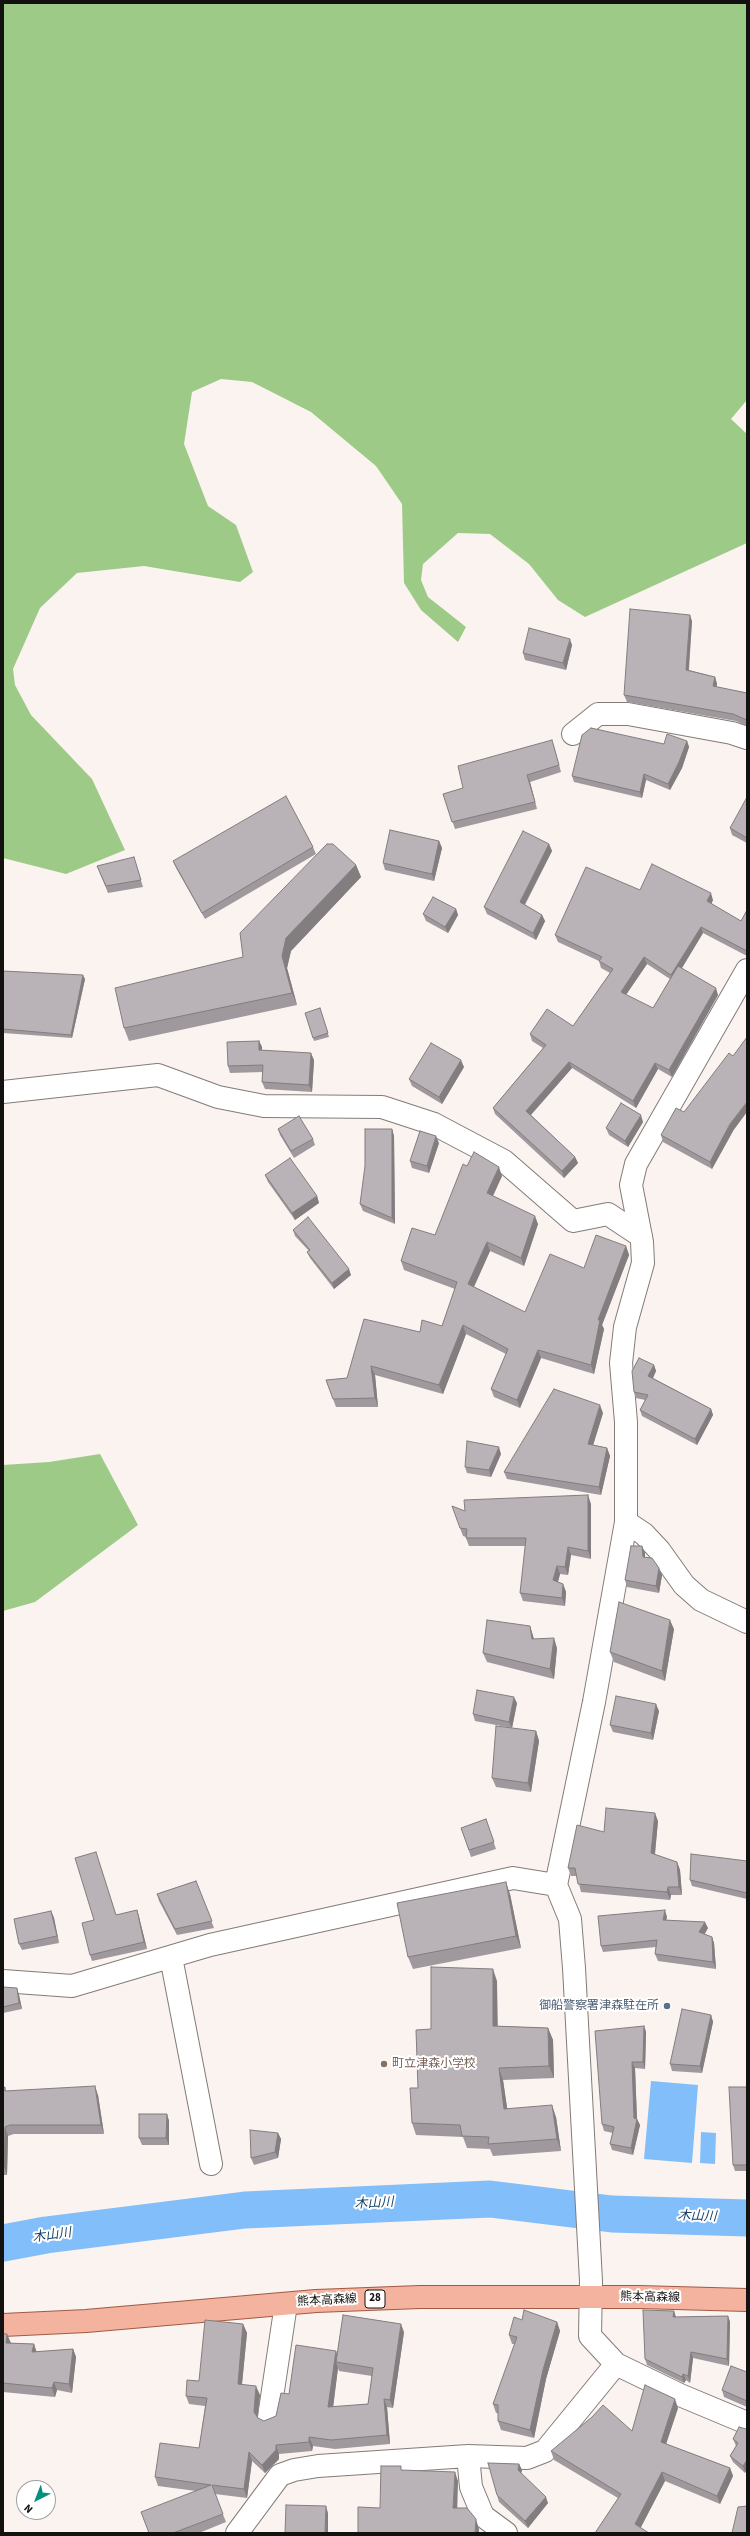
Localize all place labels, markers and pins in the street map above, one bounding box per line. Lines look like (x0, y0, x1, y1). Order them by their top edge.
place label: 御船警察署津森駐在所 (539, 1999, 659, 2013)
marker: 御船警察署津森駐在所 (662, 2001, 672, 2011)
place label: 町立津森小学校 (392, 2057, 476, 2071)
marker: 町立津森小学校 (379, 2059, 389, 2069)

